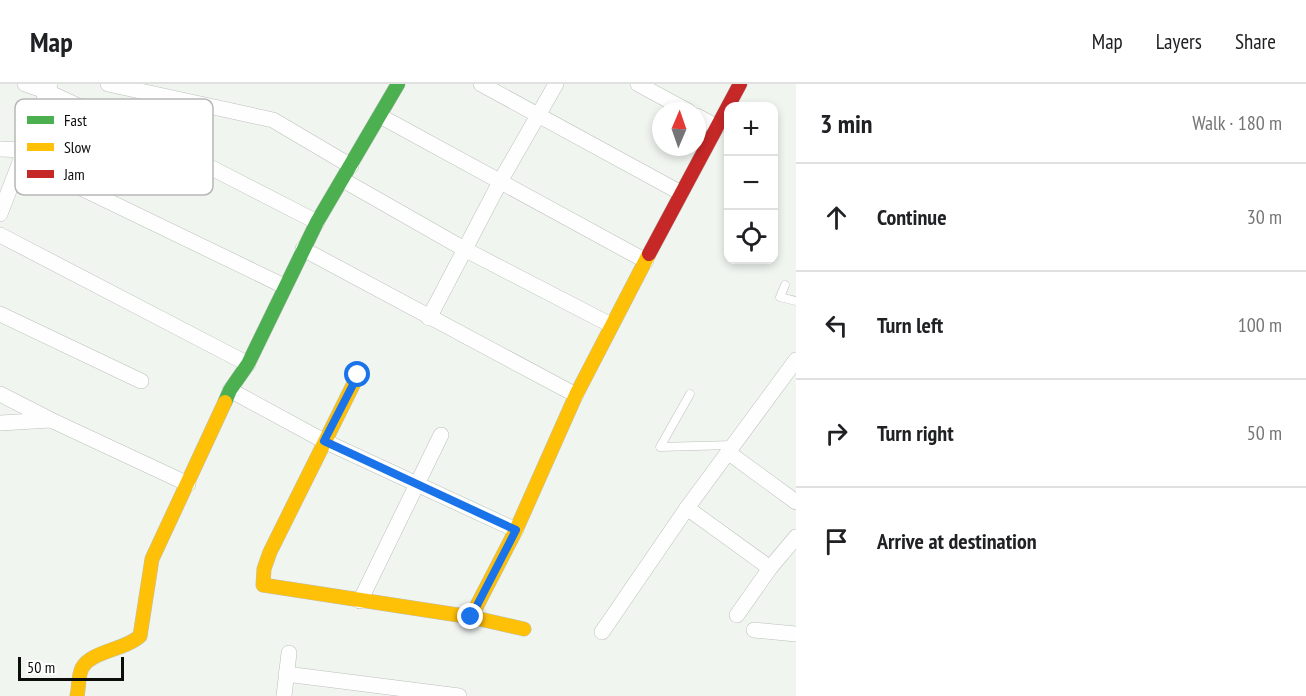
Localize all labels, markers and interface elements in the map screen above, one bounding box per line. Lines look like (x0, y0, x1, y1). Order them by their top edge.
text: Map (30, 23, 73, 60)
text: Map (1092, 28, 1123, 55)
text: Layers (1156, 28, 1202, 55)
text: Share (1235, 28, 1276, 55)
legend (15, 99, 213, 195)
north arrow (652, 102, 706, 156)
map controls (724, 102, 778, 264)
button: + (724, 102, 778, 156)
text: 3 min (820, 107, 873, 140)
text: Fast (64, 110, 87, 130)
text: Walk · 180 m (1192, 110, 1282, 136)
text: Slow (64, 137, 91, 157)
button: − (724, 156, 778, 210)
text: Jam (63, 164, 85, 184)
icon: ahead (820, 201, 853, 234)
text: Continue (877, 203, 947, 231)
text: 30 m (1247, 204, 1282, 230)
button: locate (724, 210, 778, 264)
icon: left (820, 309, 853, 342)
text: Turn left (877, 311, 943, 339)
text: 100 m (1238, 312, 1282, 338)
route start (344, 361, 370, 387)
icon: right (820, 417, 853, 450)
text: Turn right (877, 419, 954, 447)
text: 50 m (1247, 420, 1282, 446)
icon: arrive (820, 525, 853, 558)
text: Arrive at destination (877, 527, 1037, 555)
route end (457, 603, 483, 629)
scale bar (18, 654, 124, 682)
text: 50 m (27, 657, 55, 677)

